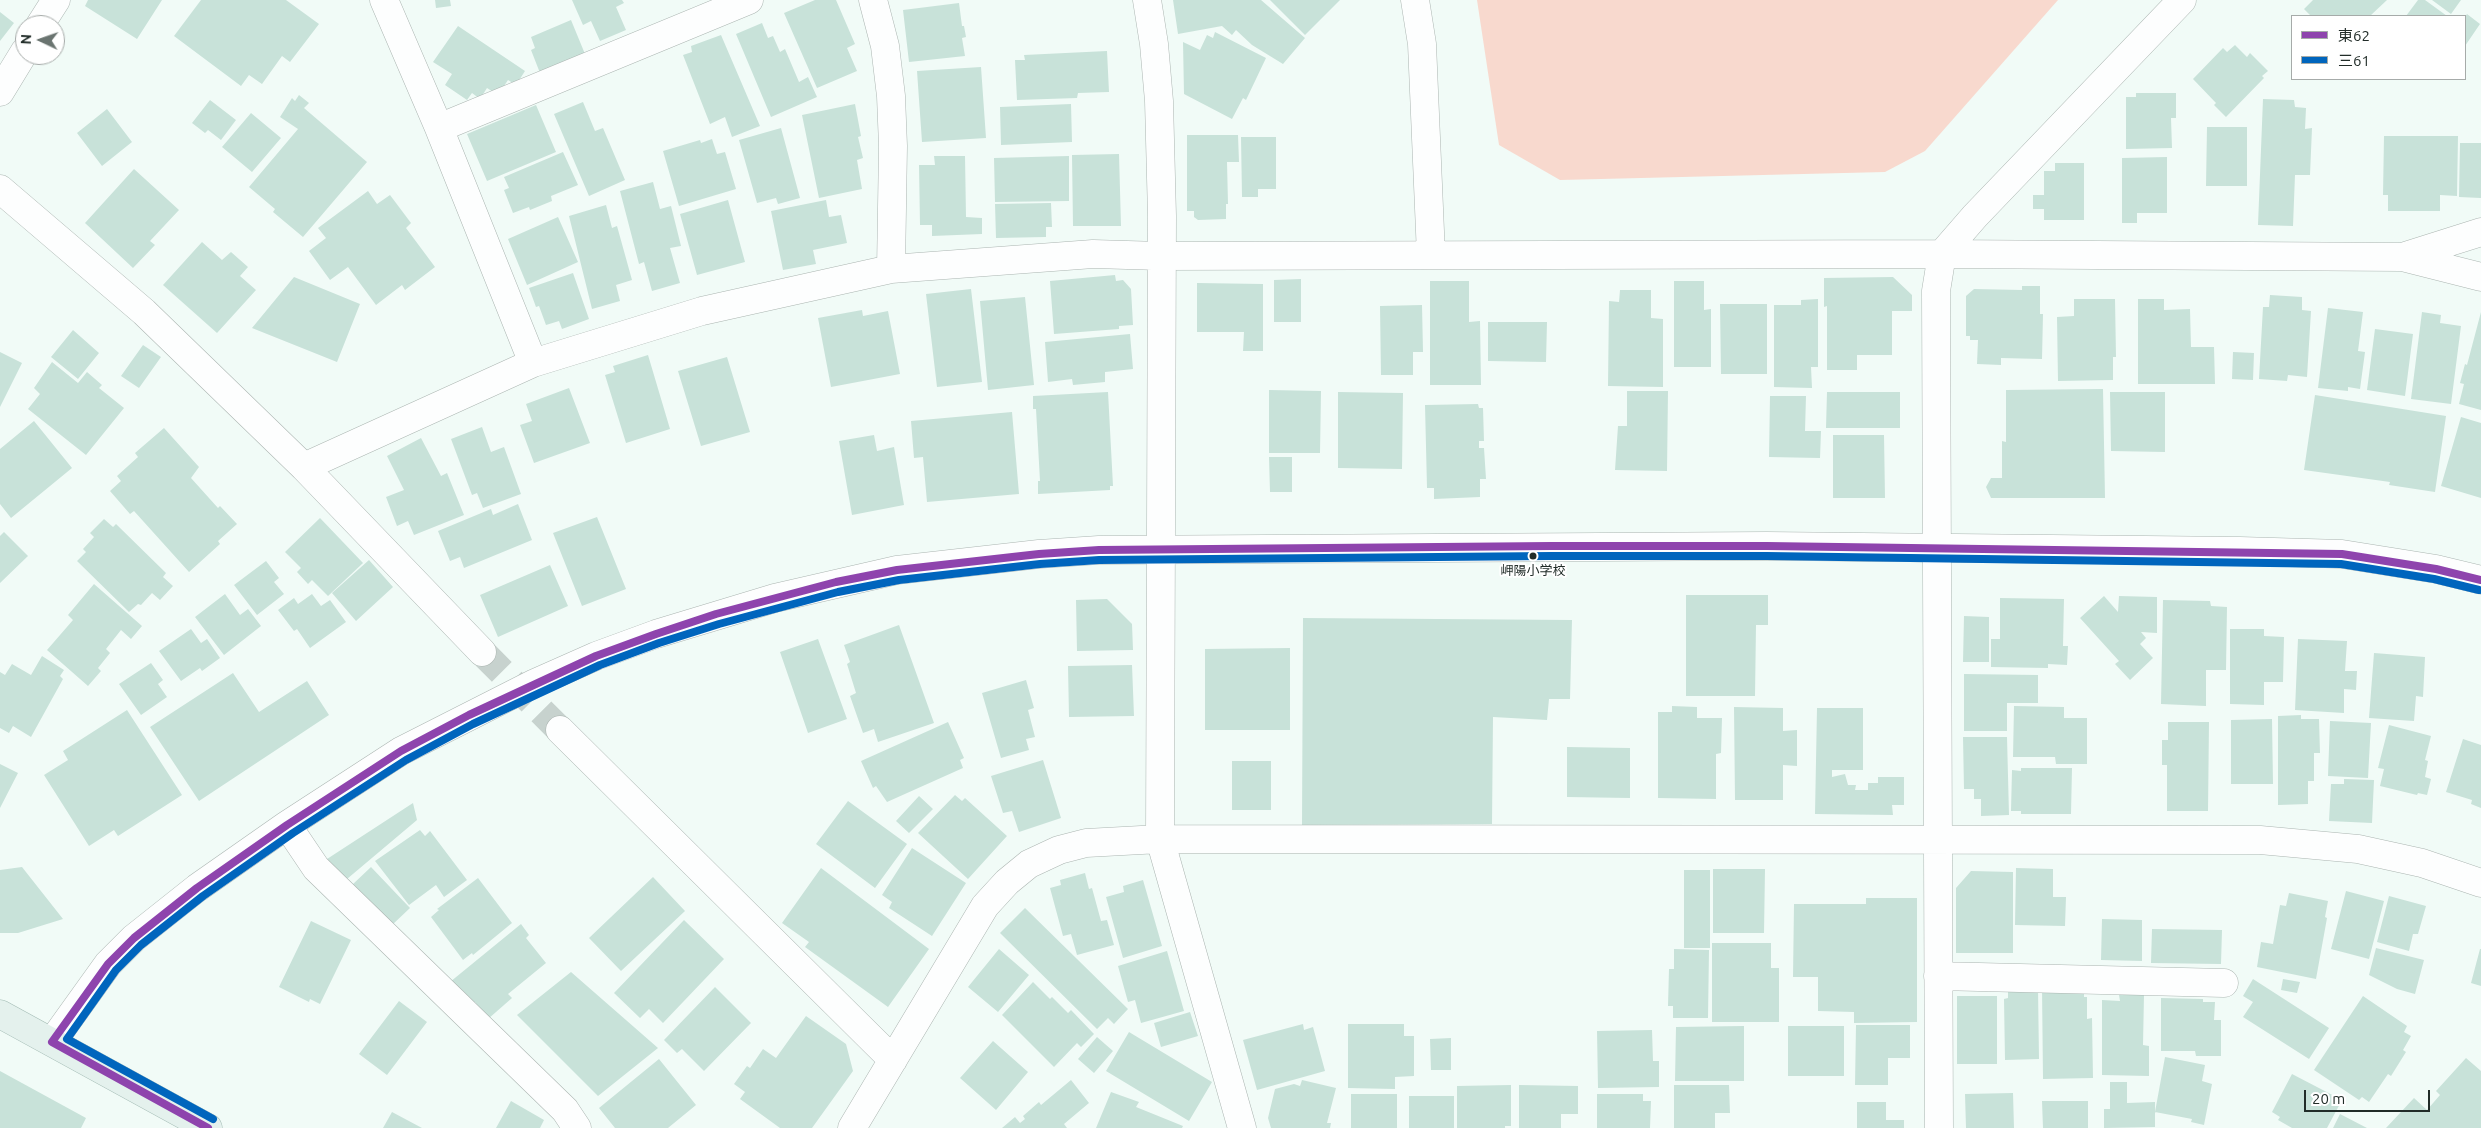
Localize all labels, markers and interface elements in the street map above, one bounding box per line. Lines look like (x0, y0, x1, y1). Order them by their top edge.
north arrow (15, 15, 65, 65)
legend (2291, 15, 2466, 80)
text: 東62 (2338, 27, 2370, 44)
text: N (18, 34, 34, 45)
text: 三61 (2338, 52, 2370, 69)
marker: 岬陽小学校 (1528, 551, 1538, 561)
place label: 岬陽小学校 (1501, 563, 1565, 579)
scale bar (2306, 1080, 2432, 1112)
text: 20 m (2312, 1090, 2345, 1107)

